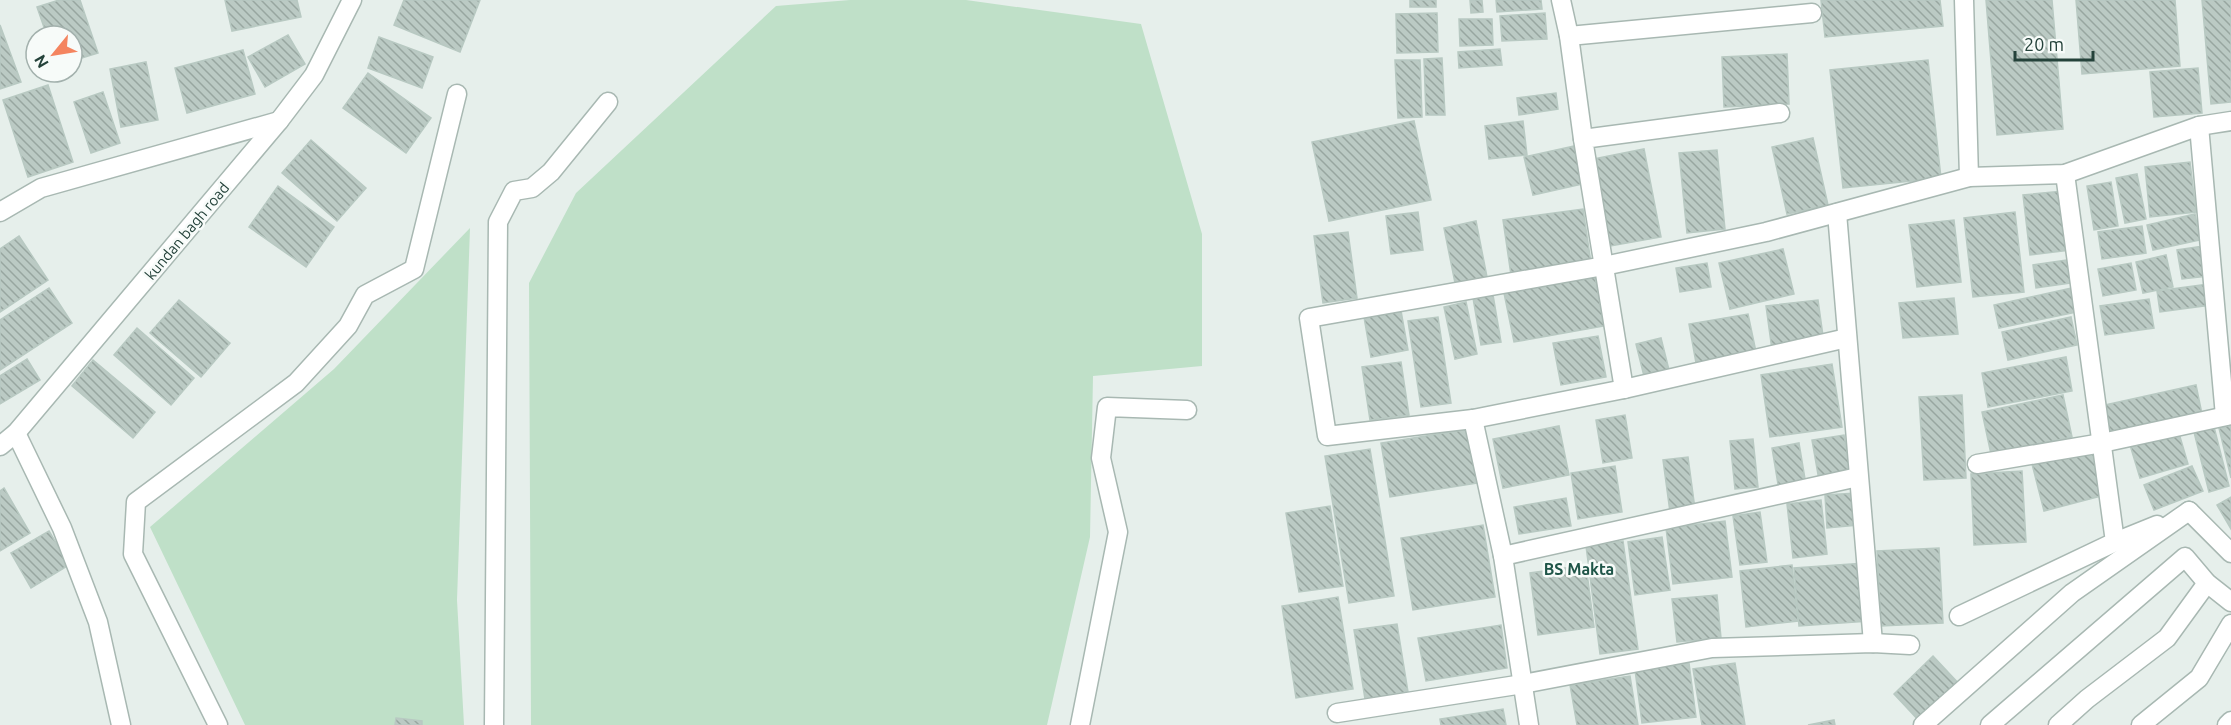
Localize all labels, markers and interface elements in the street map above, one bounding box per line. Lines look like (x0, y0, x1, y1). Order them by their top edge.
north arrow (24, 24, 84, 84)
scale bar (2015, 24, 2093, 62)
text: 20 m (2024, 34, 2064, 54)
text: N (30, 52, 52, 71)
street label: kundan bagh road (142, 179, 232, 283)
district label: BS Makta (1544, 560, 1614, 578)

